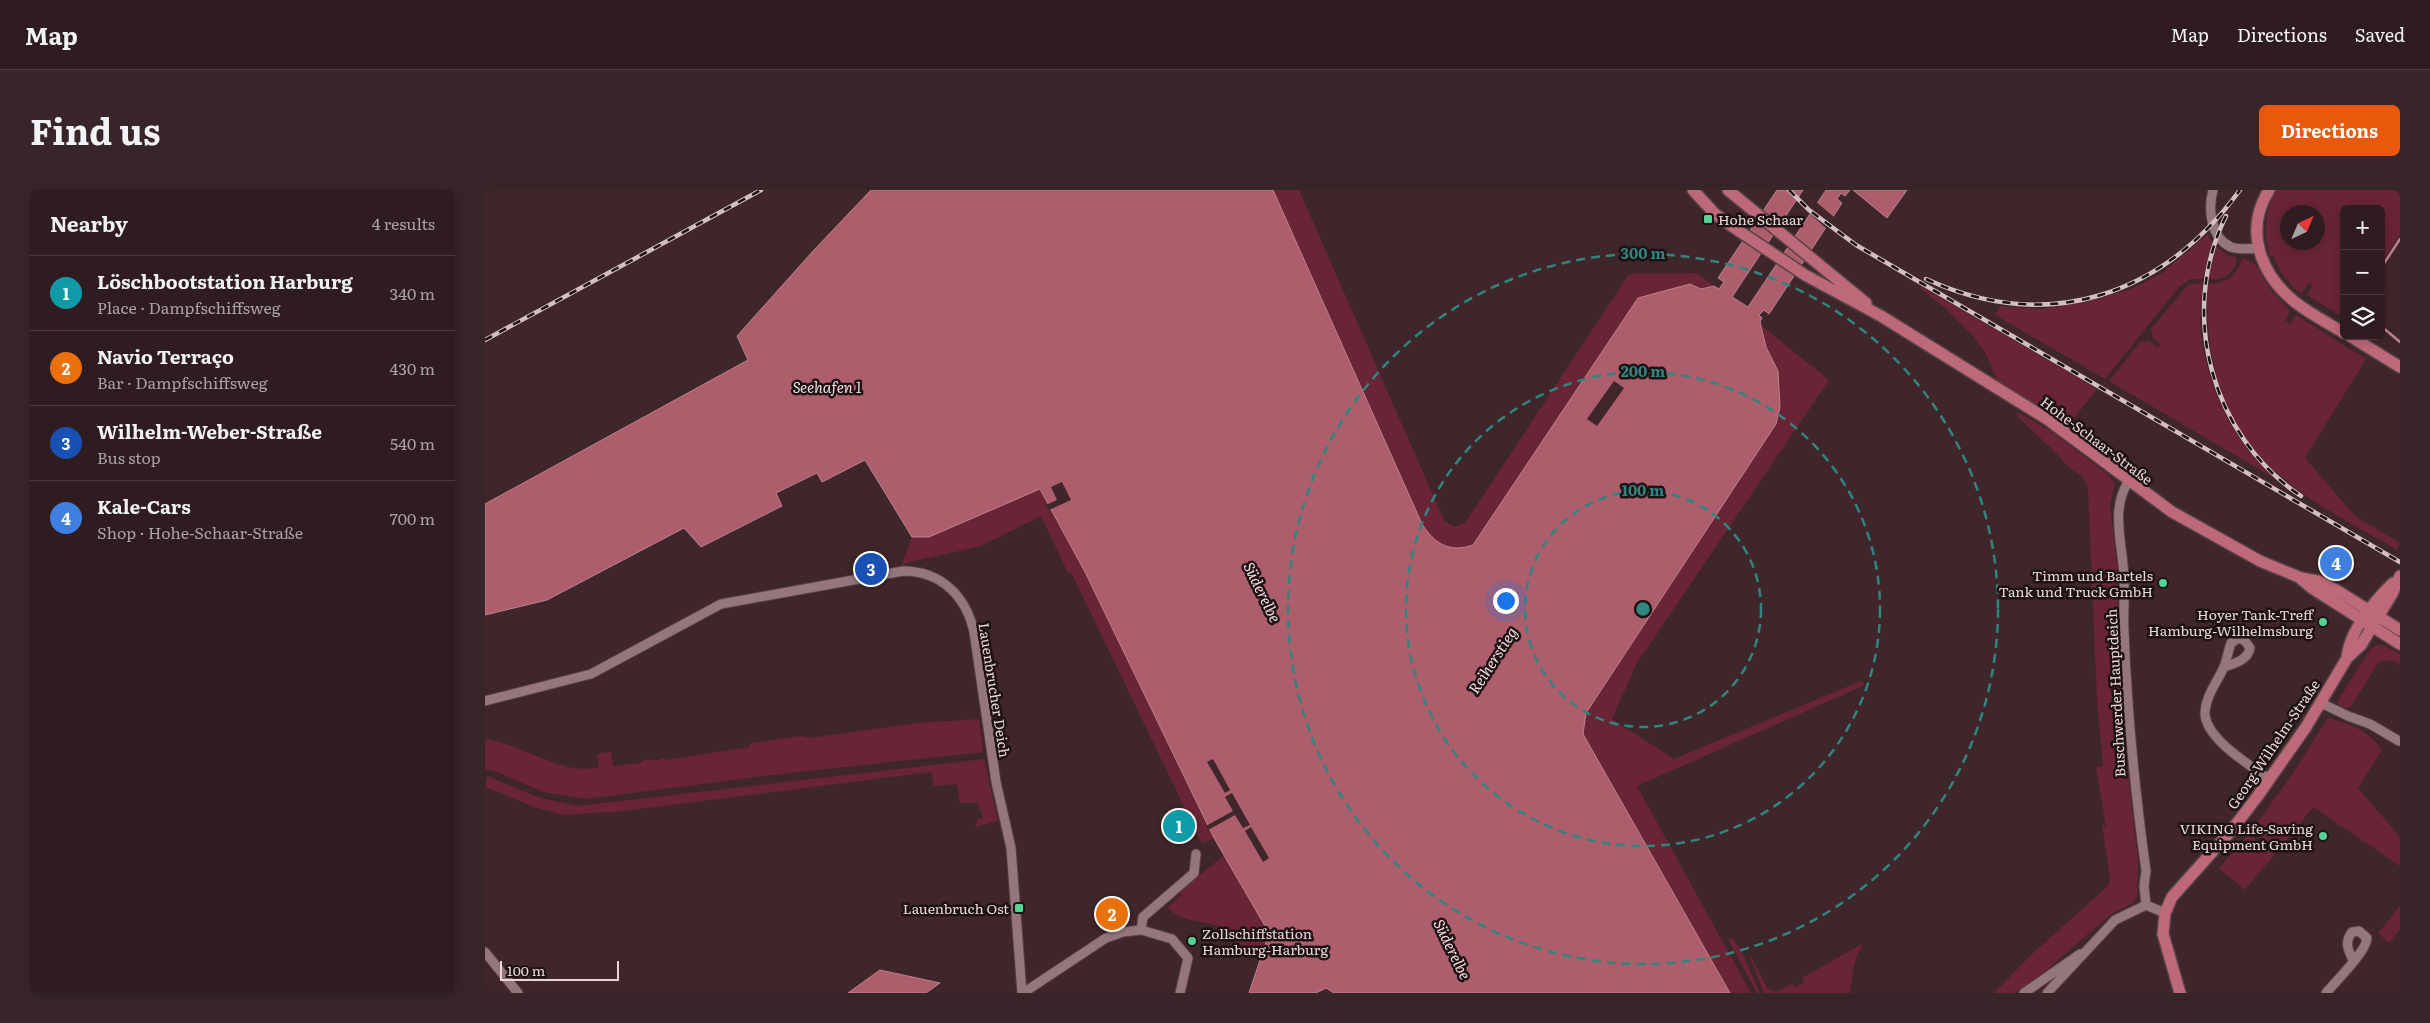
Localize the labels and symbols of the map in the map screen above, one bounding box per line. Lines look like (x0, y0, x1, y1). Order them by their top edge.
north arrow (2280, 205, 2325, 250)
place label: Hohe Schaar (1718, 209, 1803, 229)
marker: Hohe Schaar (1702, 213, 1714, 225)
text: 300 m (1621, 241, 1665, 264)
text: 200 m (1621, 359, 1665, 382)
water label: Seehafen 1 (793, 375, 862, 398)
street label: Hohe-Schaar-Straße (2037, 391, 2157, 489)
text: 100 m (1622, 478, 1664, 501)
pin: 4 (2320, 544, 2352, 582)
pin: 3 (855, 550, 887, 588)
water label: Süderelbe (1238, 558, 1288, 626)
place label: Timm und Bartels Tank und Truck GmbH (1999, 565, 2153, 601)
marker: Timm und Bartels Tank und Truck GmbH (2157, 577, 2169, 589)
your location (1493, 588, 1519, 614)
centre of rings (1634, 600, 1652, 618)
place label: Hoyer Tank-Treff Hamburg-Wilhelmsburg (2148, 604, 2314, 640)
street label: Buschwerder Hauptdeich (2101, 608, 2129, 778)
marker: Hoyer Tank-Treff Hamburg-Wilhelmsburg (2317, 616, 2329, 628)
street label: Lauenbrucher Deich (974, 621, 1016, 759)
water label: Reiherstieg (1462, 622, 1522, 698)
street label: Georg-Wilhelm-Straße (2222, 675, 2324, 813)
pin: 1 (1163, 807, 1195, 845)
place label: VIKING Life-Saving Equipment GmbH (2180, 818, 2313, 854)
marker: VIKING Life-Saving Equipment GmbH (2317, 830, 2329, 842)
pin: 2 (1096, 895, 1128, 933)
place label: Lauenbruch Ost (903, 898, 1009, 918)
marker: Lauenbruch Ost (1013, 902, 1025, 914)
water label: Süderelbe (1428, 915, 1478, 983)
place label: Zollschiffstation Hamburg-Harburg (1202, 923, 1328, 959)
marker: Zollschiffstation Hamburg-Harburg (1186, 935, 1198, 947)
scale bar (500, 958, 619, 981)

